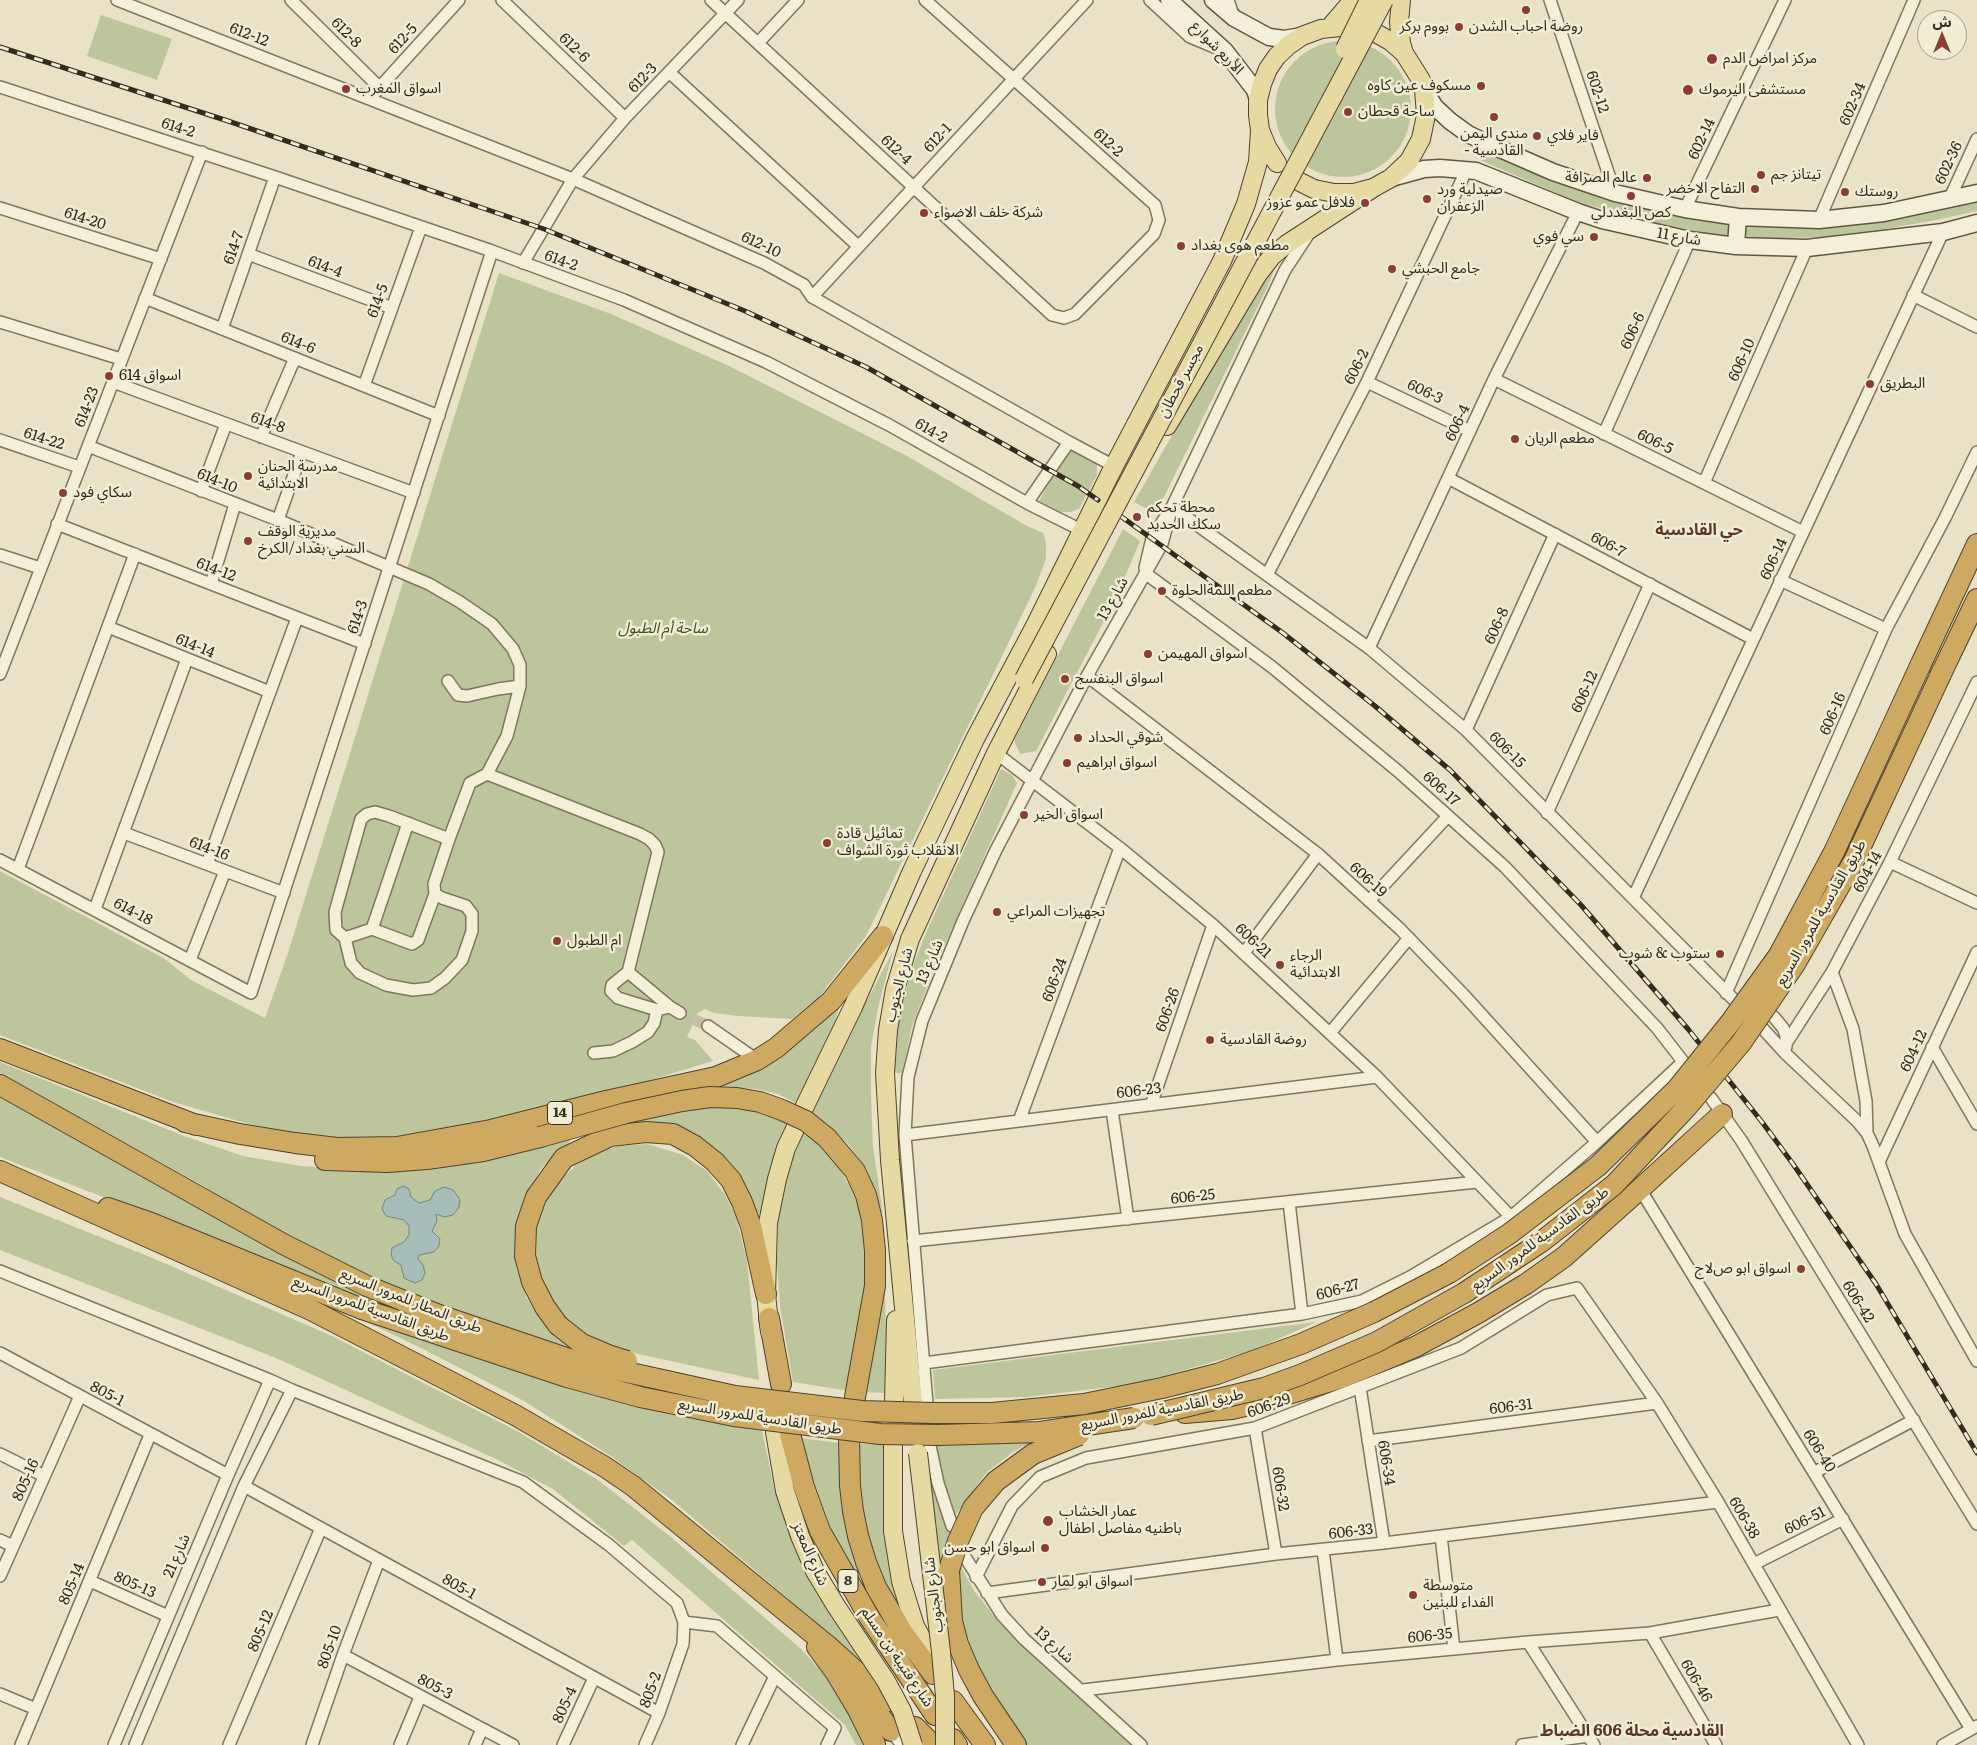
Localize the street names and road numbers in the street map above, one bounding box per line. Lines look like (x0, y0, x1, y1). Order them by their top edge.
street label: 612-8 (327, 14, 365, 52)
street label: الأربع شوارع (1187, 17, 1247, 79)
street label: 612-12 (227, 19, 271, 51)
street label: 612-5 (385, 20, 421, 58)
street label: 612-6 (555, 29, 593, 67)
street label: 612-3 (625, 59, 661, 97)
street label: 602-12 (1582, 69, 1612, 115)
street label: 602-34 (1836, 80, 1870, 128)
street label: 614-2 (159, 114, 197, 142)
street label: 602-14 (1685, 116, 1719, 162)
street label: 612-1 (920, 120, 956, 156)
street label: 612-2 (1089, 125, 1127, 161)
street label: 612-4 (877, 131, 915, 169)
street label: 602-36 (1931, 139, 1967, 187)
street label: 614-20 (62, 204, 108, 234)
street label: شارع 11 (1656, 224, 1702, 250)
street label: 612-10 (738, 228, 784, 262)
street label: 614-7 (220, 229, 248, 267)
street label: 614-2 (542, 247, 580, 275)
street label: 614-4 (305, 252, 345, 282)
street label: 614-5 (364, 282, 392, 320)
street label: 606-6 (1617, 310, 1649, 352)
street label: 614-6 (278, 328, 318, 358)
street label: 606-10 (1725, 336, 1759, 384)
street label: مجسر قحطان (1154, 341, 1208, 421)
street label: 606-2 (1341, 346, 1373, 388)
street label: 606-3 (1404, 376, 1446, 408)
street label: 614-23 (71, 384, 103, 430)
street label: 606-4 (1442, 402, 1474, 444)
street label: 614-8 (248, 408, 288, 438)
street label: 614-2 (912, 415, 950, 447)
street label: 614-22 (21, 424, 67, 454)
street label: 606-5 (1634, 426, 1676, 458)
street label: 614-10 (194, 465, 240, 497)
street label: 606-7 (1588, 528, 1628, 562)
street label: 606-14 (1757, 535, 1791, 583)
street label: 614-12 (194, 554, 238, 586)
street label: شارع 13 (1094, 574, 1132, 624)
street label: 614-3 (344, 598, 372, 636)
street label: 606-8 (1481, 605, 1513, 647)
street label: 614-14 (173, 630, 217, 662)
street label: 606-12 (1568, 668, 1602, 716)
street label: 606-16 (1816, 690, 1850, 738)
street label: 606-15 (1485, 728, 1529, 772)
street label: 606-17 (1419, 768, 1463, 810)
street label: 614-16 (186, 833, 232, 865)
street label: طريق القادسية للمرور السريع (1772, 837, 1870, 989)
street label: 604-14 (1850, 848, 1886, 896)
street label: 606-19 (1346, 859, 1390, 901)
street label: 614-18 (110, 894, 156, 930)
street label: 606-21 (1231, 920, 1275, 962)
street label: شارع 13 (913, 937, 947, 987)
street label: شارع الجنوب (881, 946, 917, 1024)
street label: 606-24 (1039, 956, 1071, 1004)
street label: 606-26 (1152, 986, 1184, 1034)
street label: 604-12 (1897, 1027, 1931, 1075)
street label: 606-23 (1115, 1079, 1163, 1103)
road number: 14 (548, 1102, 572, 1124)
street label: طريق القادسية للمرور السريع (1468, 1183, 1612, 1295)
street label: 606-25 (1170, 1186, 1216, 1208)
street label: طريق المطار للمرور السريع (337, 1264, 485, 1338)
street label: طريق القادسية للمرور السريع (290, 1272, 452, 1346)
street label: 606-27 (1314, 1275, 1362, 1305)
street label: 606-42 (1838, 1278, 1878, 1326)
street label: 805-1 (87, 1378, 127, 1410)
street label: طريق القادسية للمرور السريع (1079, 1385, 1245, 1435)
street label: 606-29 (1245, 1390, 1293, 1422)
street label: طريق القادسية للمرور السريع (677, 1395, 843, 1439)
street label: 606-31 (1488, 1395, 1534, 1419)
street label: 606-40 (1799, 1426, 1839, 1476)
street label: 606-34 (1374, 1439, 1398, 1487)
street label: 805-16 (9, 1456, 43, 1504)
street label: 606-32 (1268, 1466, 1292, 1512)
street label: 606-38 (1725, 1494, 1763, 1542)
street label: 606-51 (1781, 1503, 1829, 1539)
street label: شارع المعتز (788, 1519, 832, 1589)
street label: 606-33 (1328, 1520, 1374, 1544)
street label: شارع 21 (160, 1531, 194, 1581)
street label: شارع الجنوب (920, 1556, 948, 1634)
street label: 805-14 (55, 1560, 89, 1608)
street label: 805-13 (111, 1568, 159, 1602)
street label: 805-1 (439, 1570, 479, 1604)
road number: 8 (838, 1570, 858, 1592)
street label: شارع قتيبة بن مسلم (857, 1603, 937, 1711)
street label: 805-12 (244, 1607, 278, 1655)
street label: 805-10 (314, 1623, 346, 1671)
street label: شارع 13 (1031, 1623, 1077, 1667)
street label: 606-35 (1407, 1625, 1453, 1647)
street label: 606-46 (1676, 1656, 1716, 1706)
street label: 805-3 (414, 1670, 456, 1704)
street label: 805-2 (636, 1670, 666, 1710)
street label: 805-4 (549, 1684, 581, 1726)

